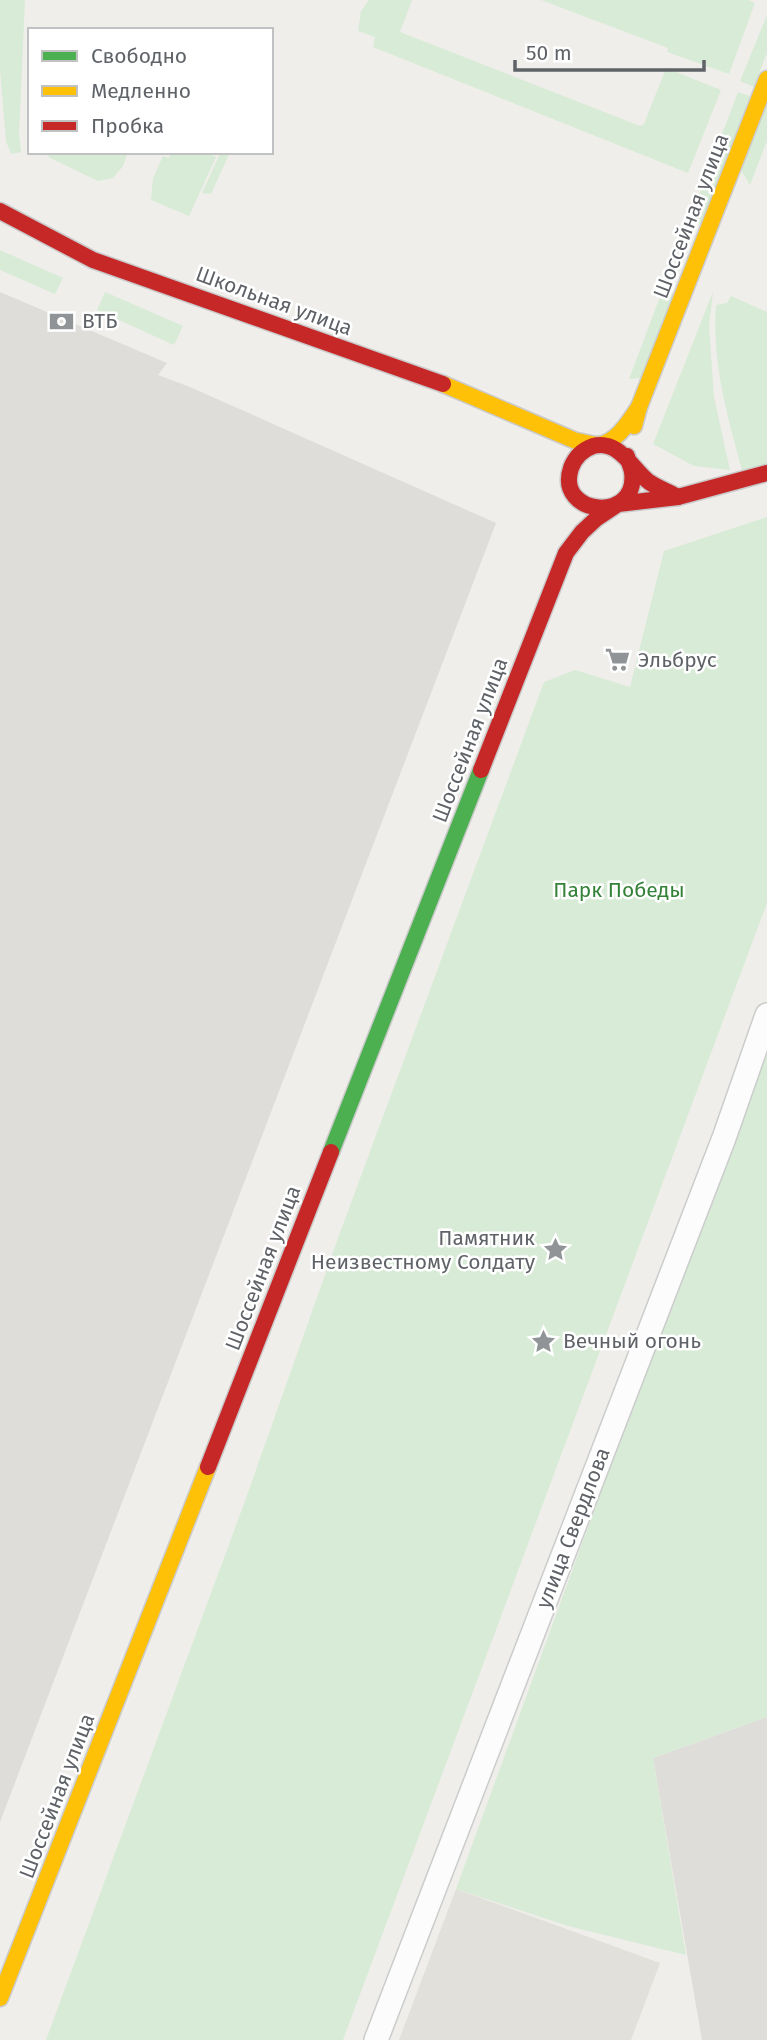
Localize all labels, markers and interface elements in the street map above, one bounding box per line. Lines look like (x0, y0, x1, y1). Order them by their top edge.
legend (28, 28, 273, 154)
scale bar (515, 28, 704, 72)
text: 50 m (526, 40, 572, 66)
text: Свободно (91, 43, 187, 69)
text: Медленно (91, 78, 191, 104)
text: Пробка (91, 113, 164, 139)
street label: Шоссейная улица (648, 130, 734, 302)
street label: Школьная улица (192, 261, 356, 341)
bank icon: ВТБ (48, 307, 76, 335)
place label: ВТБ (82, 308, 117, 334)
supermarket icon: Эльбрус (604, 646, 632, 674)
place label: Эльбрус (638, 647, 717, 673)
street label: Шоссейная улица (427, 654, 513, 826)
park label: Парк Победы (553, 877, 685, 903)
street label: Шоссейная улица (220, 1182, 306, 1354)
place label: Памятник Неизвестному Солдату (311, 1225, 536, 1275)
place icon: Памятник Неизвестному Солдату (541, 1236, 569, 1264)
place icon: Вечный огонь (529, 1327, 557, 1355)
place label: Вечный огонь (563, 1328, 701, 1354)
street label: улица Свердлова (530, 1444, 616, 1612)
street label: Шоссейная улица (14, 1710, 100, 1882)

